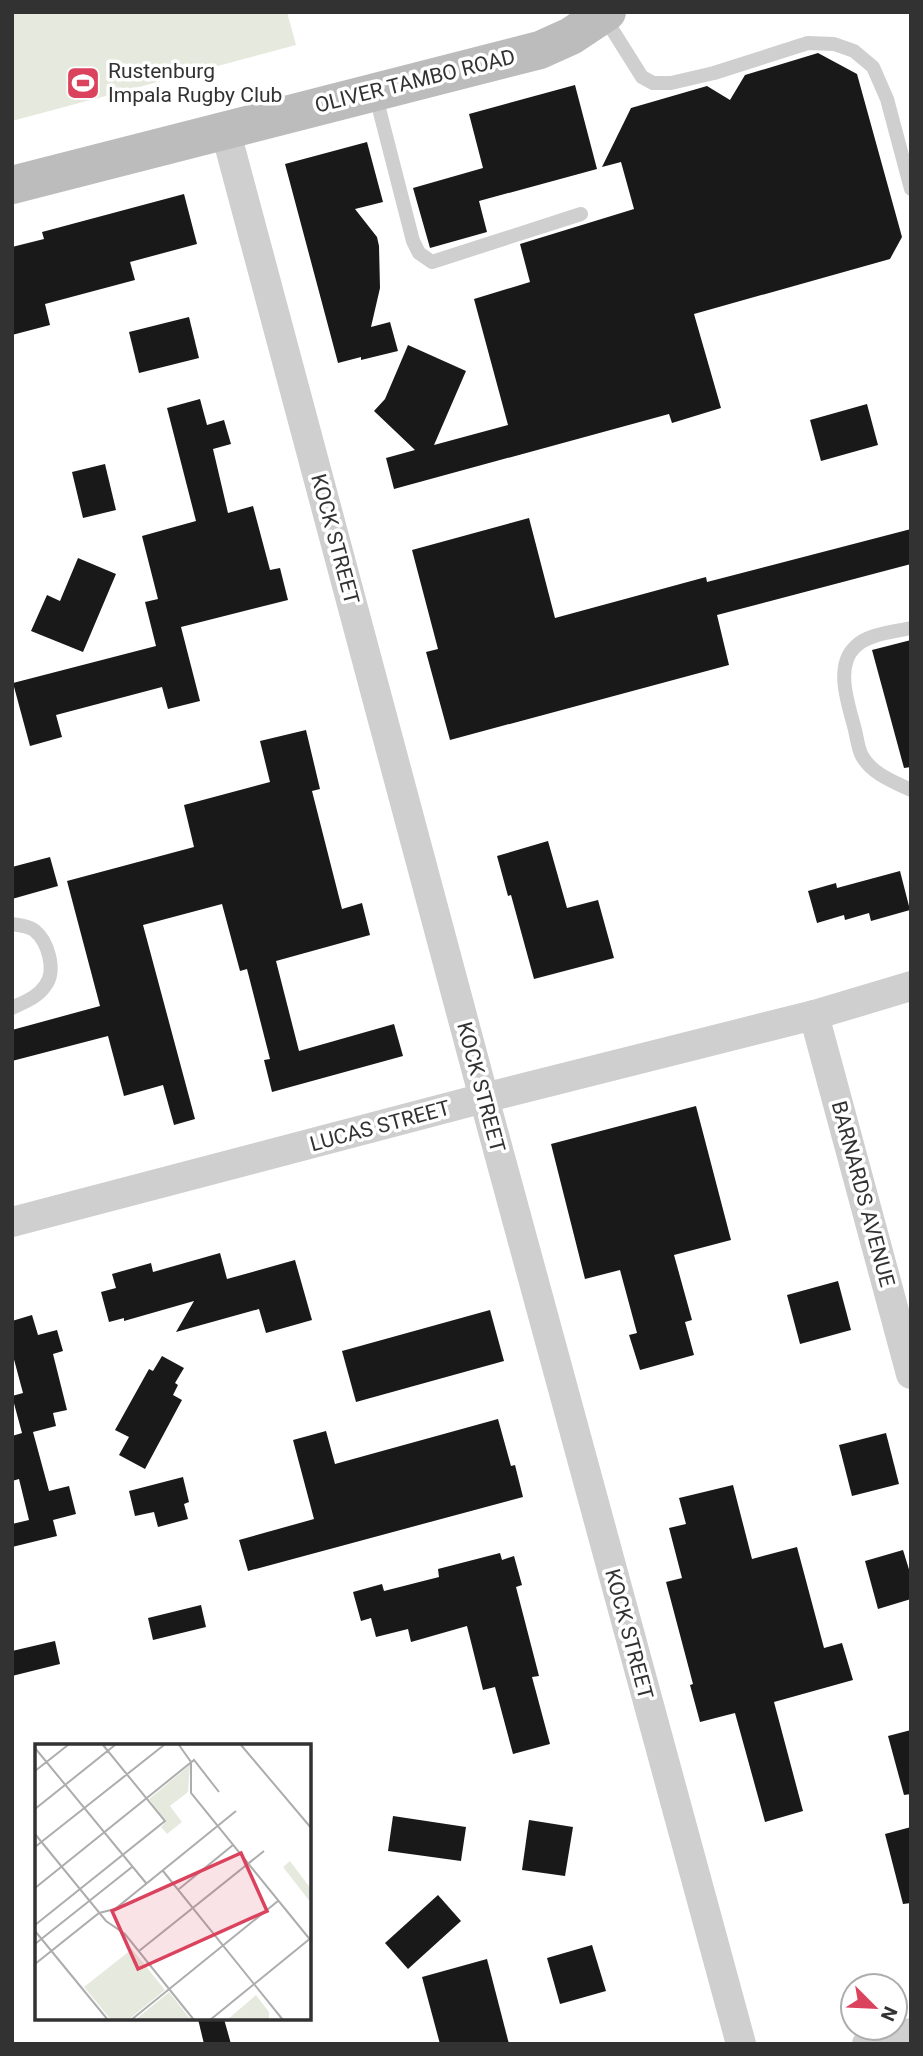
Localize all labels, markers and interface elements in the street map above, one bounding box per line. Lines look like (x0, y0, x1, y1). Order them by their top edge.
street label: OLIVER TAMBO ROAD (312, 44, 518, 118)
place label: Rustenburg Impala Rugby Club (108, 59, 282, 107)
sports icon: Rustenburg Impala Rugby Club (64, 64, 102, 102)
street label: KOCK STREET (306, 471, 364, 607)
street label: KOCK STREET (452, 1019, 510, 1155)
street label: LUCAS STREET (307, 1096, 453, 1156)
street label: BARNARDS AVENUE (827, 1098, 899, 1290)
street label: KOCK STREET (600, 1566, 658, 1702)
inset map (35, 1744, 312, 2021)
north arrow (839, 1972, 909, 2042)
text: N (876, 2003, 902, 2025)

